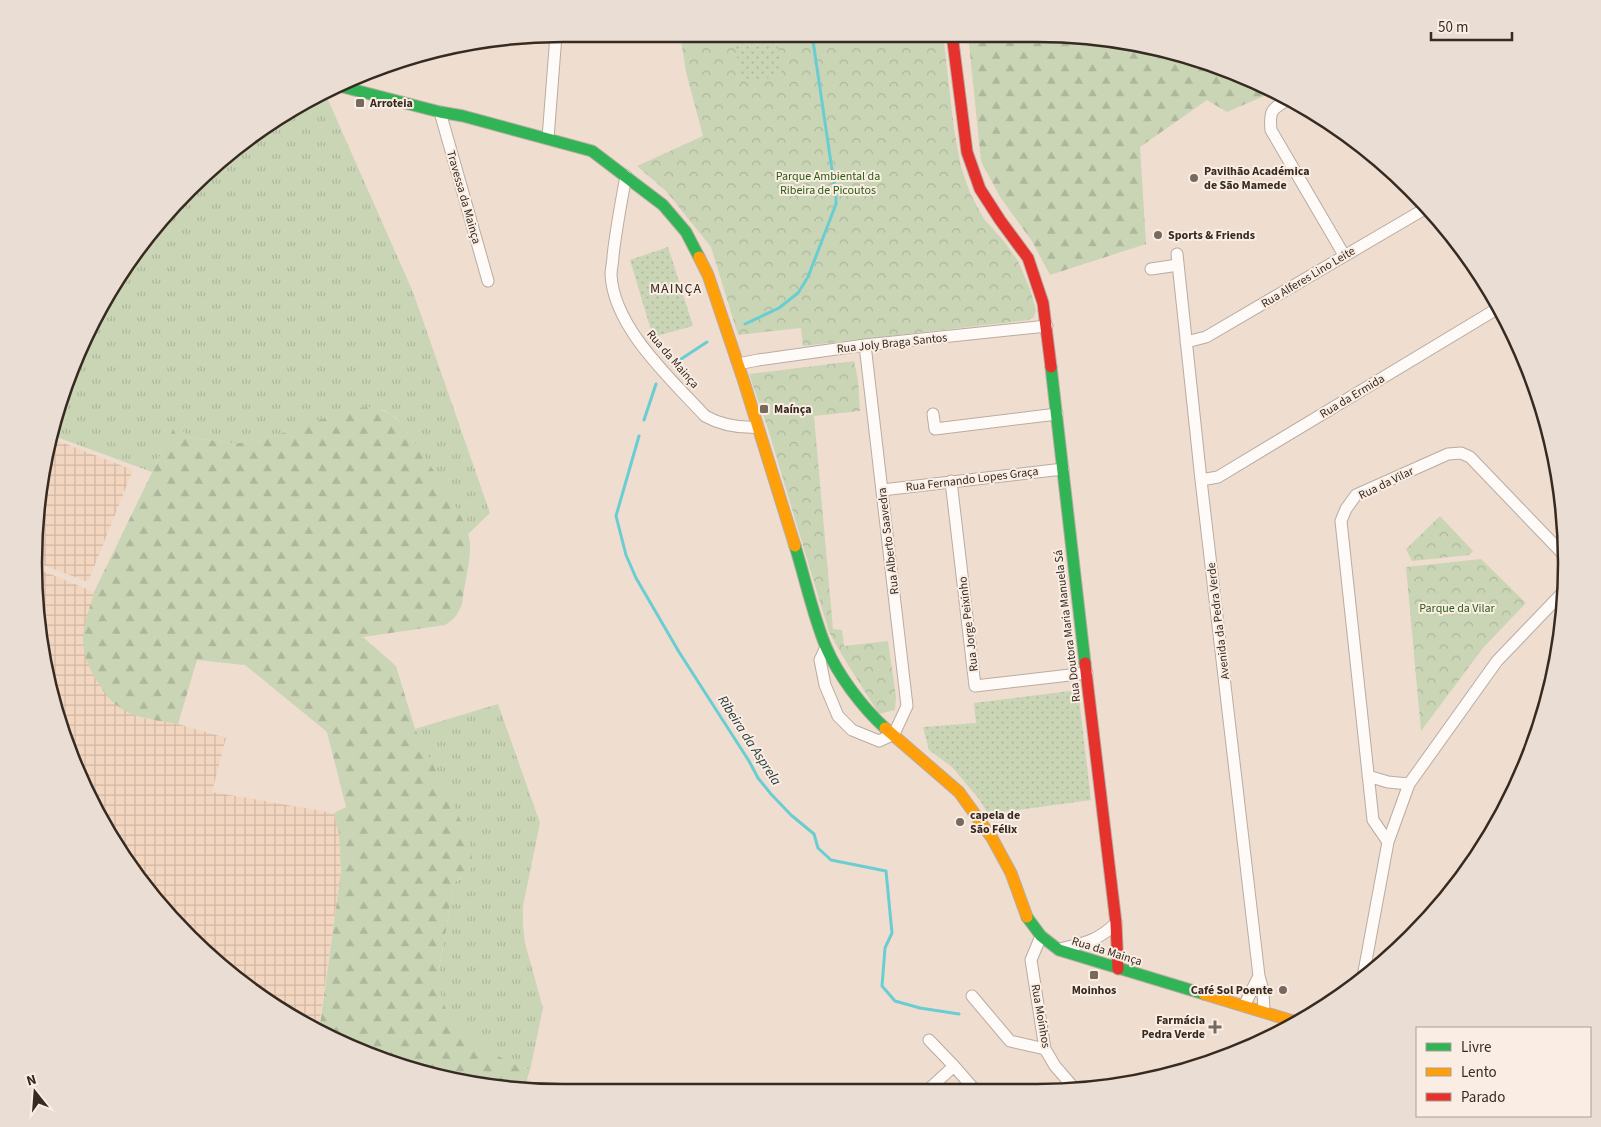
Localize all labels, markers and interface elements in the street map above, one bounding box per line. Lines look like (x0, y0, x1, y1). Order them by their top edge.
scale bar (1431, 10, 1512, 42)
text: 50 m (1438, 17, 1468, 38)
place label: Arroteia (369, 95, 413, 112)
marker: Arroteia (354, 97, 366, 109)
street label: Travessa da Mainça (442, 148, 485, 246)
place label: Pavilhão Académica de São Mamede (1204, 163, 1310, 194)
park label: Parque Ambiental da Ribeira de Picoutos (776, 168, 880, 199)
marker: Pavilhão Académica de São Mamede (1188, 172, 1200, 184)
place label: Sports & Friends (1168, 227, 1255, 244)
marker: Sports & Friends (1152, 229, 1164, 241)
street label: Rua Alferes Lino Leite (1258, 243, 1358, 312)
district label: MAINÇA (650, 279, 702, 299)
street label: Rua da Mainça (642, 326, 703, 392)
street label: Rua Joly Braga Santos (836, 329, 948, 358)
street label: Rua da Ermida (1317, 370, 1388, 423)
place label: Maínça (774, 401, 811, 418)
marker: Maínça (758, 403, 770, 415)
street label: Rua da Vilar (1356, 462, 1417, 504)
street label: Rua Fernando Lopes Graça (905, 463, 1039, 496)
street label: Rua Alberto Saavedra (874, 487, 903, 595)
street label: Rua Doutora Maria Manuela Sá (1050, 549, 1085, 703)
street label: Avenida da Pedra Verde (1203, 561, 1234, 680)
street label: Rua Jorge Peixinho (954, 575, 983, 672)
park label: Parque da Vilar (1419, 600, 1496, 617)
water label: Ribeira da Asprela (712, 691, 786, 790)
place label: capela de São Félix (970, 807, 1020, 838)
marker: capela de São Félix (954, 816, 966, 828)
street label: Rua da Mainça (1070, 933, 1144, 970)
marker: Moinhos (1088, 969, 1100, 981)
place label: Moinhos (1072, 982, 1116, 999)
place label: Café Sol Poente (1191, 982, 1273, 999)
street label: Rua Moínhos (1027, 983, 1054, 1049)
marker: Café Sol Poente (1277, 984, 1289, 996)
place label: Farmácia Pedra Verde (1141, 1012, 1205, 1043)
marker: Farmácia Pedra Verde (1209, 1021, 1221, 1033)
legend (1416, 1027, 1591, 1117)
text: Livre (1461, 1037, 1491, 1058)
text: Lento (1461, 1062, 1497, 1083)
north arrow (10, 1067, 60, 1117)
text: N (24, 1070, 39, 1091)
text: Parado (1461, 1087, 1505, 1108)

